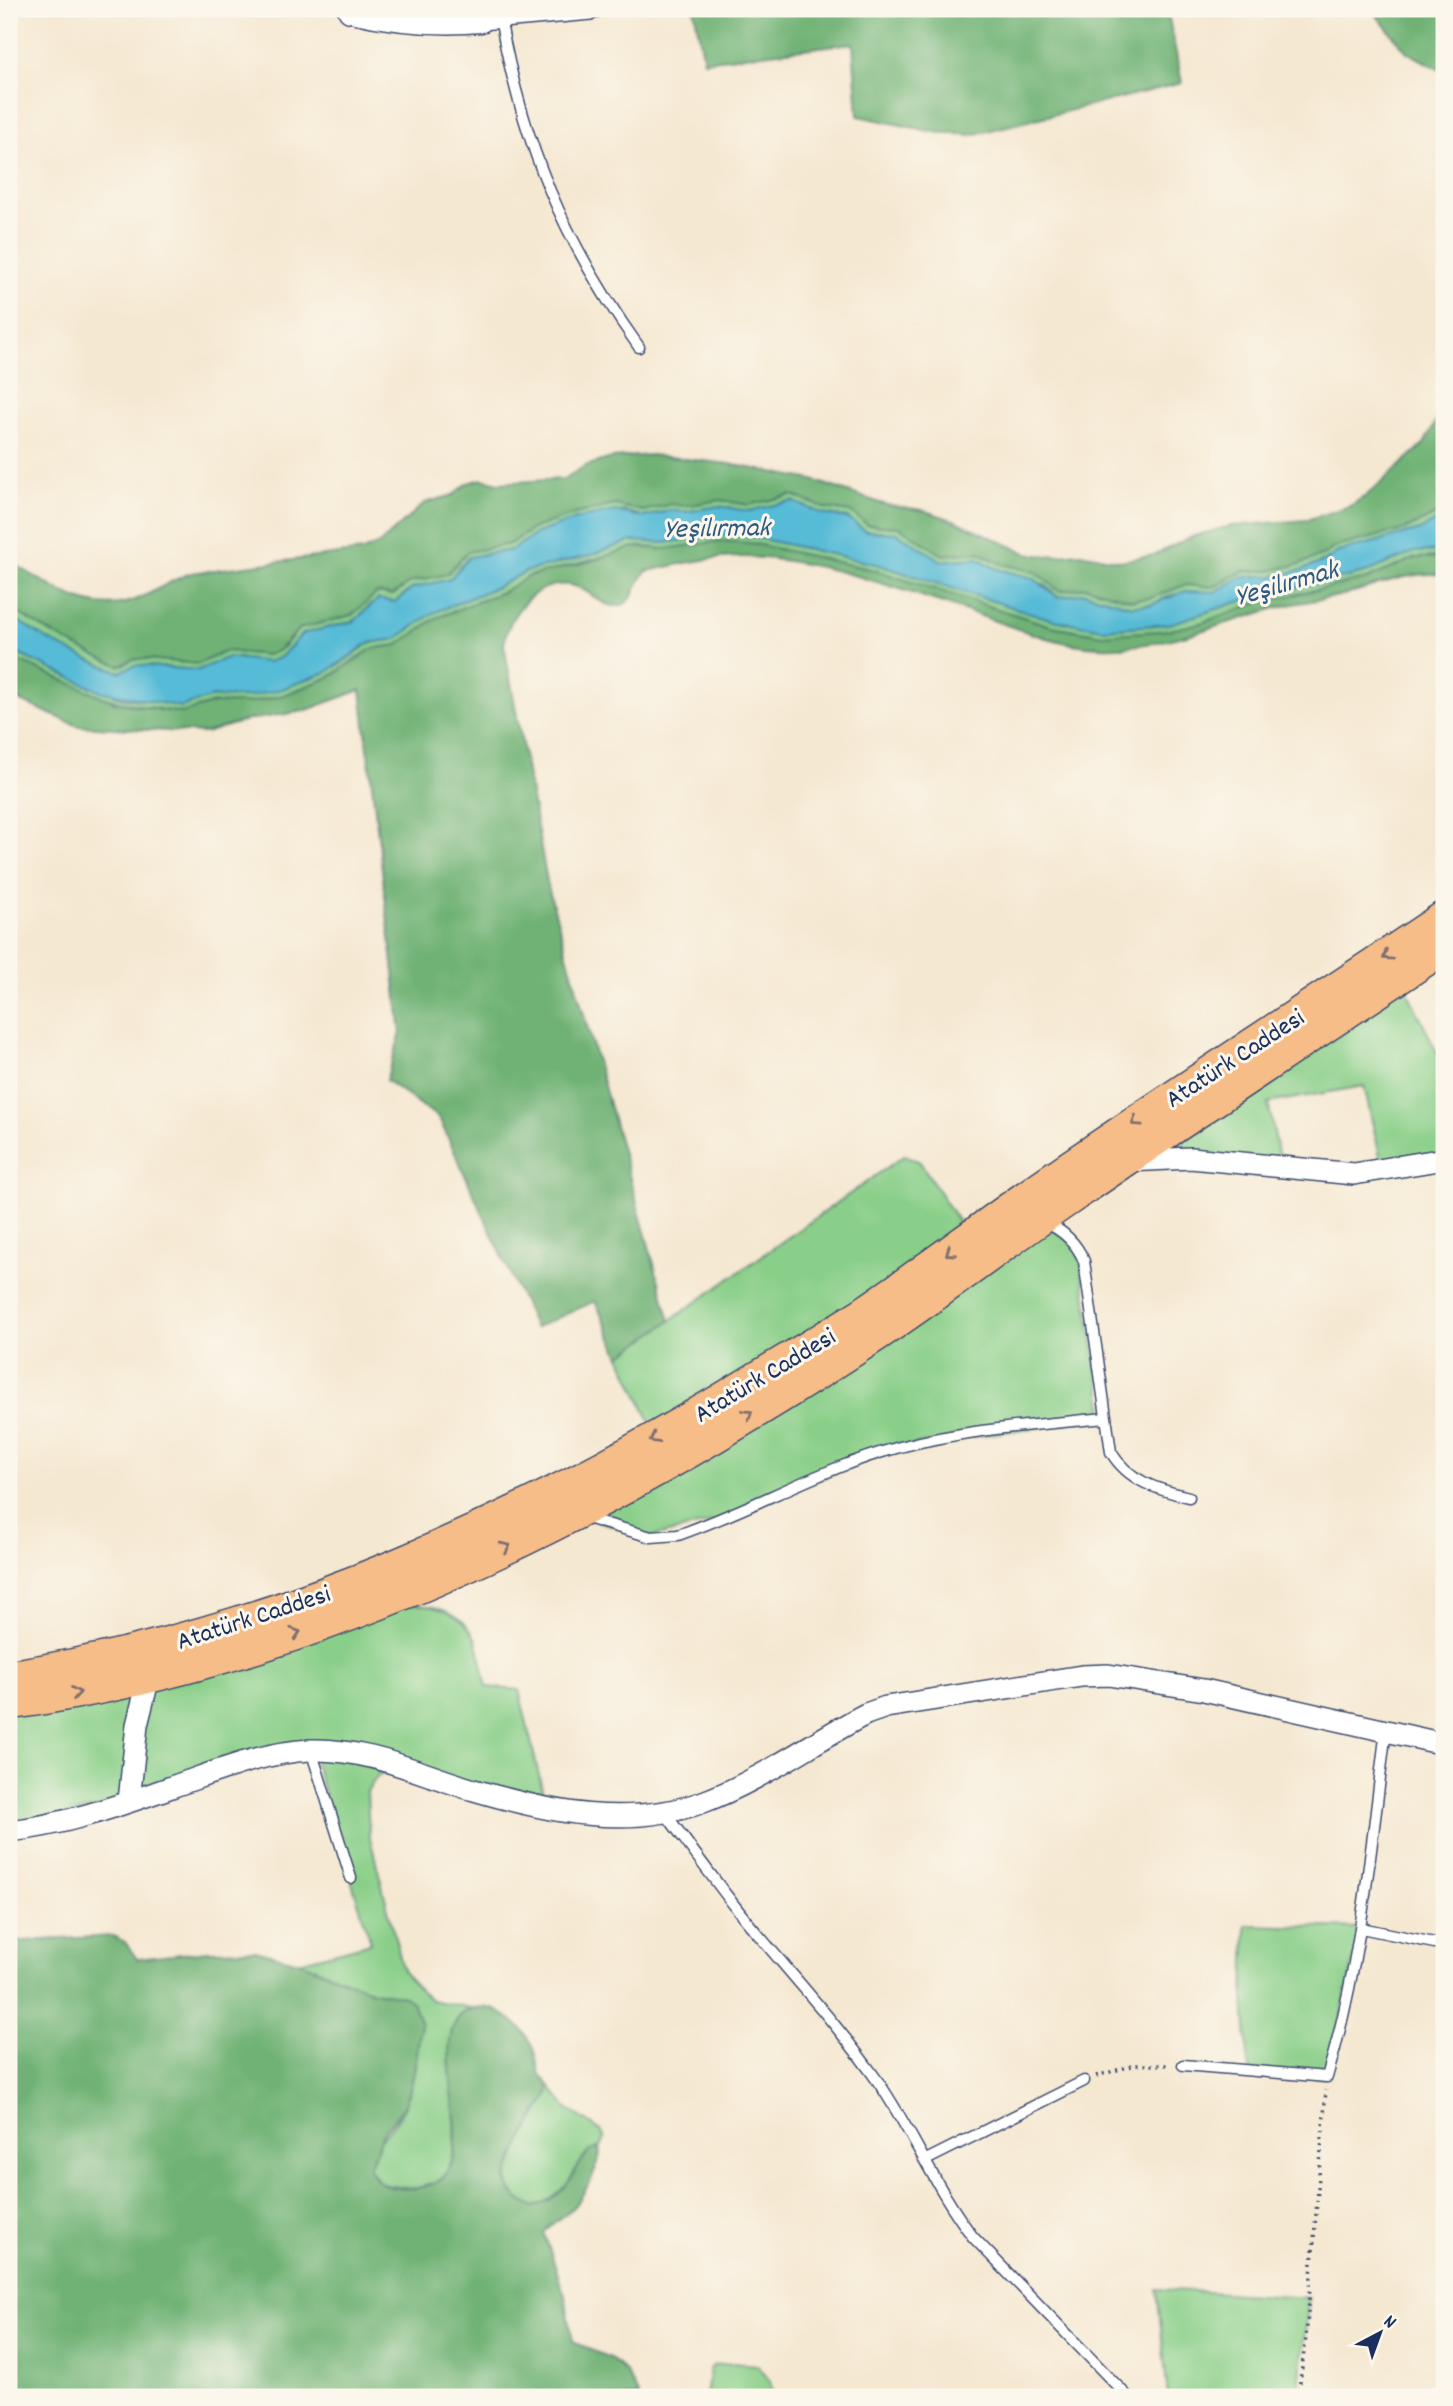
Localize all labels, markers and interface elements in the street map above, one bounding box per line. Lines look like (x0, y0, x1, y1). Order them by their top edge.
water label: Yeşilırmak (664, 510, 773, 552)
water label: Yeşilırmak (1231, 551, 1346, 620)
one-way arrow (1382, 948, 1395, 961)
street label: Atatürk Caddesi (1159, 1001, 1313, 1119)
one-way arrow (1131, 1114, 1144, 1127)
one-way arrow (945, 1244, 958, 1256)
street label: Atatürk Caddesi (688, 1320, 844, 1434)
one-way arrow (741, 1409, 754, 1422)
one-way arrow (649, 1431, 662, 1444)
one-way arrow (499, 1541, 511, 1555)
street label: Atatürk Caddesi (172, 1577, 336, 1662)
one-way arrow (289, 1627, 301, 1641)
one-way arrow (70, 1686, 82, 1701)
north arrow (1344, 2298, 1414, 2368)
text: N (1376, 2310, 1401, 2336)

